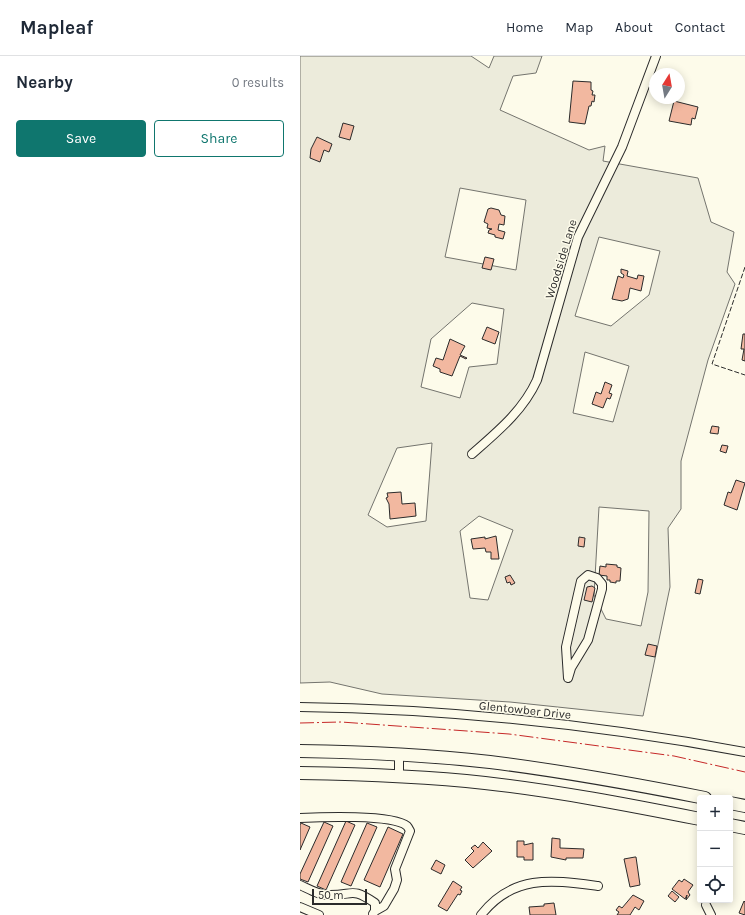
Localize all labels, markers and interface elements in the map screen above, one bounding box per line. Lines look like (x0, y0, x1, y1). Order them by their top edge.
text: Mapleaf (20, 17, 93, 39)
text: Home (506, 19, 543, 36)
text: Map (565, 19, 593, 36)
text: About (615, 19, 653, 36)
text: Contact (675, 19, 725, 36)
north arrow (649, 68, 685, 104)
text: Nearby (16, 72, 73, 92)
text: 0 results (232, 75, 284, 90)
button: Save (16, 120, 146, 157)
button: Share (154, 120, 284, 157)
street label: Woodside Lane (542, 218, 580, 300)
street label: Glentowber Drive (478, 698, 572, 722)
map controls (697, 795, 733, 903)
button: + (697, 795, 733, 831)
button: − (697, 831, 733, 867)
button: locate (697, 867, 733, 903)
scale bar (312, 887, 367, 906)
text: 50 m (318, 889, 344, 902)

